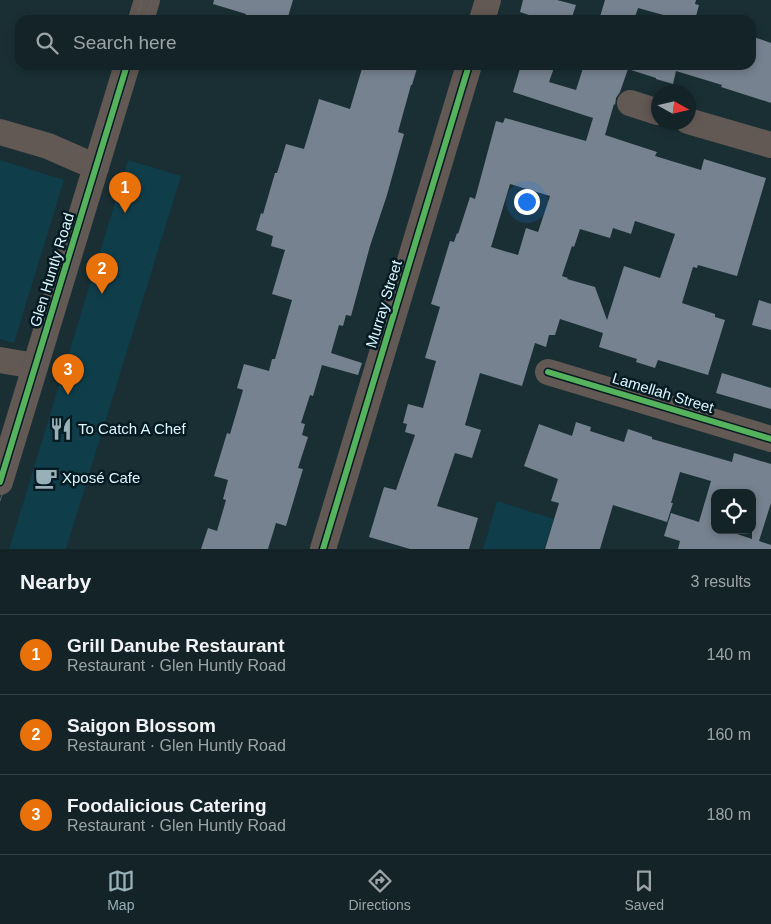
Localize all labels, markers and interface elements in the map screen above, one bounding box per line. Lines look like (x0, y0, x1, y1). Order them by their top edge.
search box (15, 15, 756, 70)
icon: search (33, 29, 61, 57)
text: Search here (73, 32, 177, 53)
north arrow (651, 85, 696, 130)
pin: 1 (109, 172, 141, 213)
your location (514, 189, 540, 215)
street label: Glen Huntly Road (26, 211, 77, 329)
pin: 2 (86, 253, 118, 294)
street label: Murray Street (362, 257, 405, 350)
pin: 3 (52, 354, 84, 395)
street label: Lamellah Street (610, 369, 717, 416)
restaurant icon: To Catch A Chef (48, 416, 74, 442)
place label: To Catch A Chef (78, 420, 186, 437)
cafe icon: Xposé Cafe (33, 465, 59, 491)
place label: Xposé Cafe (62, 469, 140, 486)
map controls (711, 489, 756, 534)
button: locate (711, 489, 756, 534)
text: Nearby (20, 570, 91, 593)
text: 3 results (691, 573, 751, 590)
text: Grill Danube Restaurant (67, 635, 285, 656)
text: 1 (32, 646, 40, 663)
text: 140 m (707, 646, 751, 663)
text: Restaurant · Glen Huntly Road (67, 657, 286, 674)
text: Saigon Blossom (67, 715, 216, 736)
text: 2 (32, 726, 40, 743)
text: 160 m (707, 726, 751, 743)
text: Restaurant · Glen Huntly Road (67, 737, 286, 754)
text: Foodalicious Catering (67, 795, 267, 816)
text: 3 (32, 806, 40, 823)
text: 180 m (707, 806, 751, 823)
text: Restaurant · Glen Huntly Road (67, 817, 286, 834)
tab: Map (107, 867, 135, 913)
tab: Directions (349, 867, 411, 913)
tab: Saved (624, 867, 664, 913)

